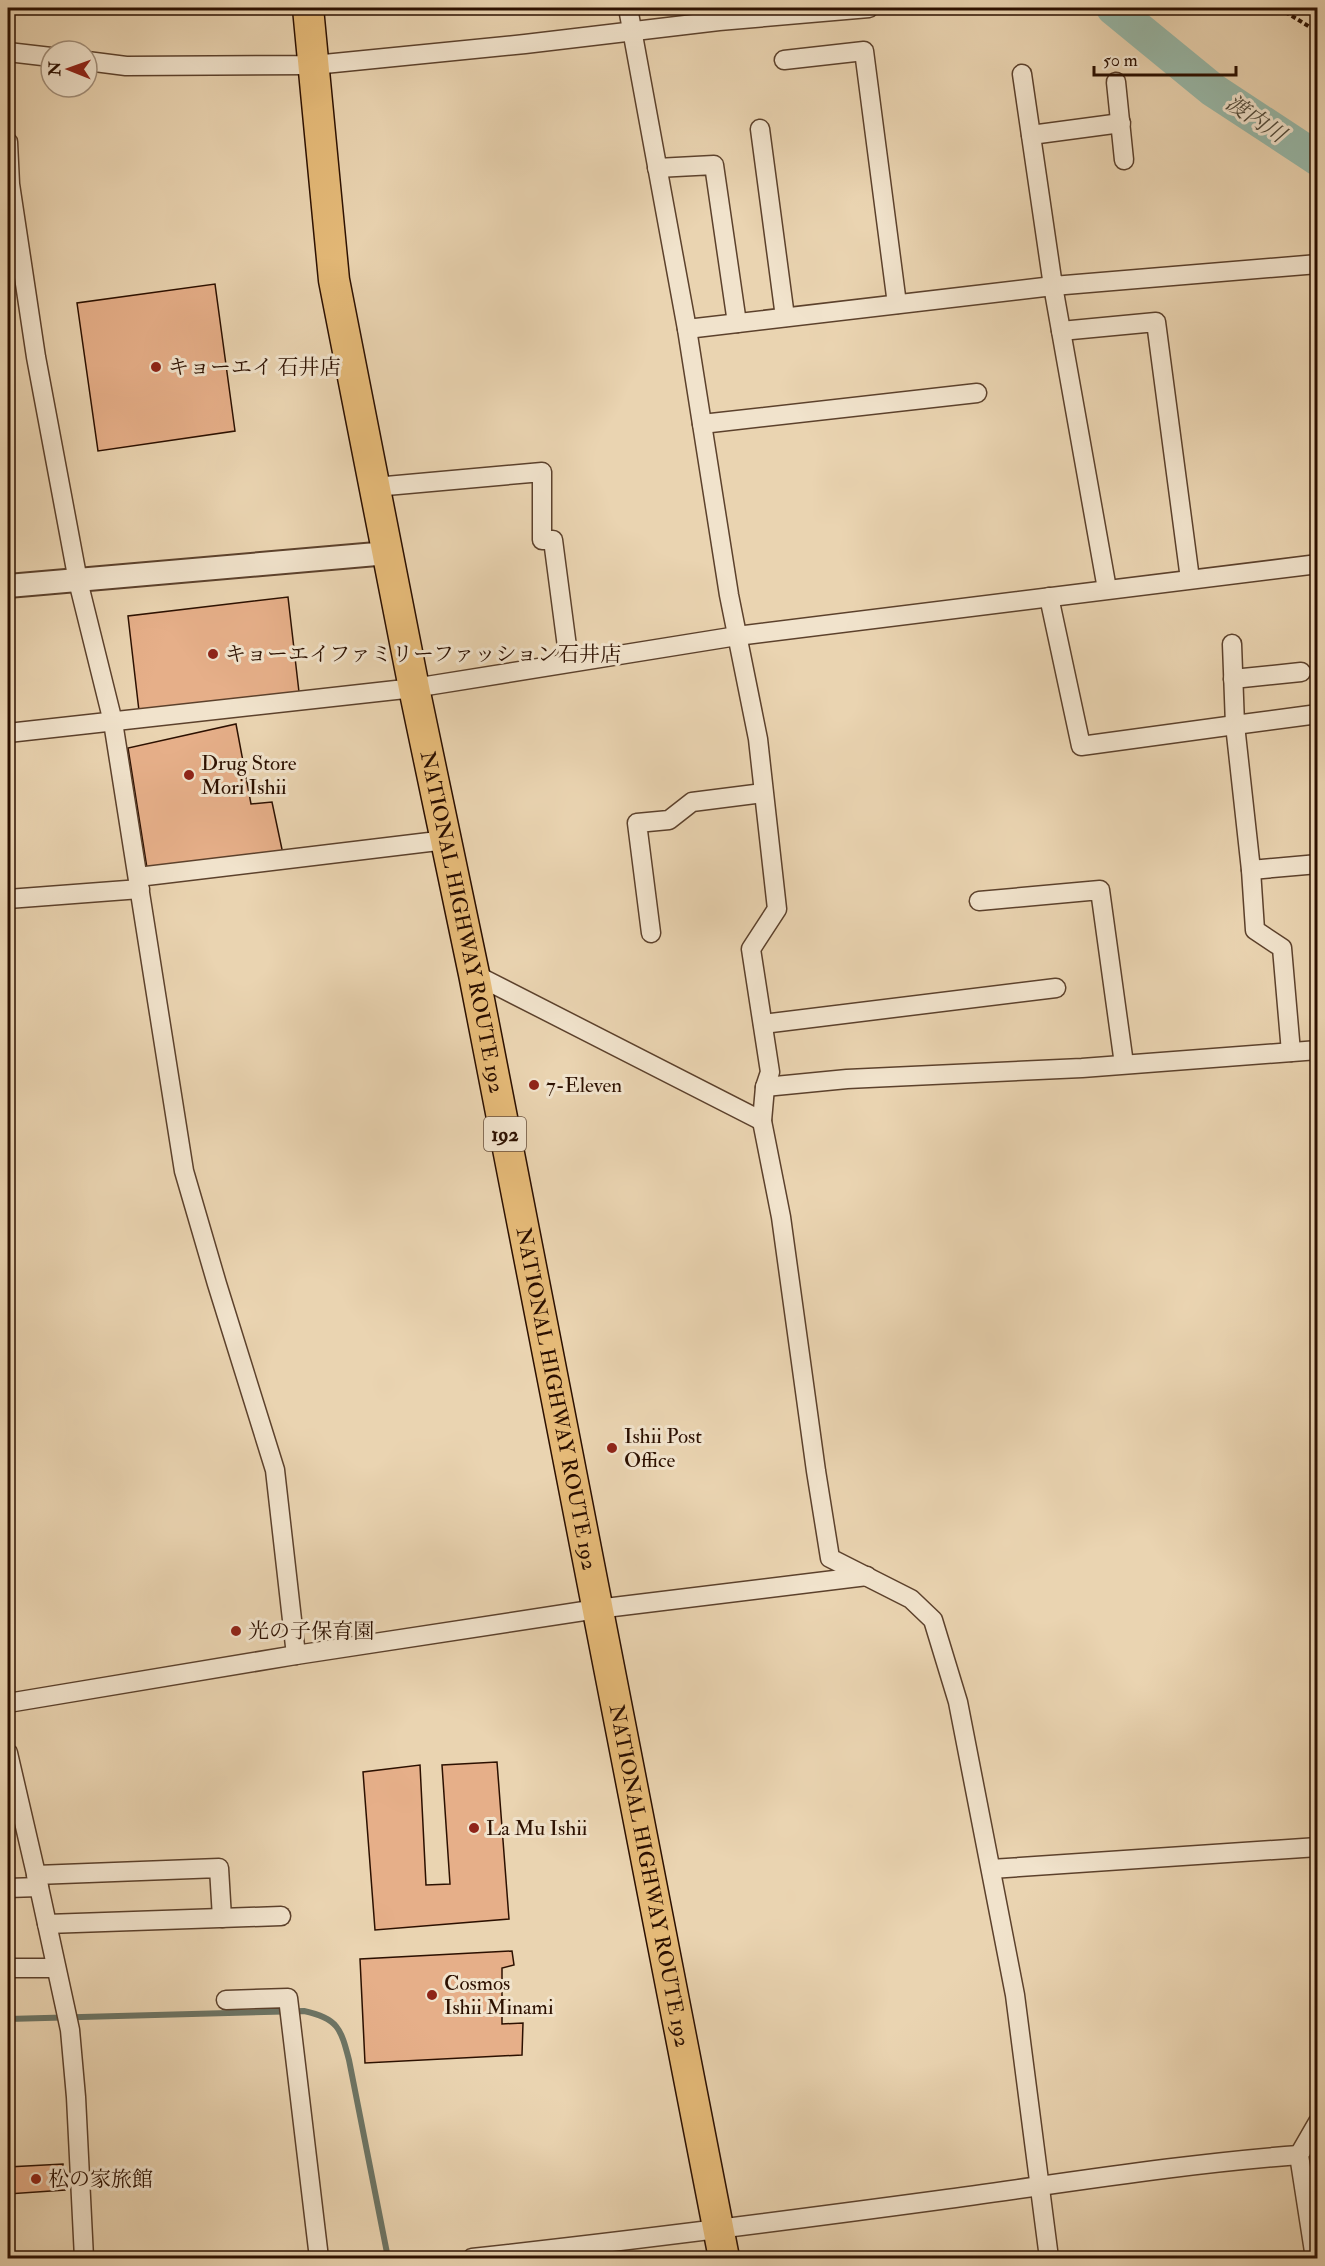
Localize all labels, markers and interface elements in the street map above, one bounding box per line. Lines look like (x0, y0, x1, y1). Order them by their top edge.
north arrow (39, 39, 99, 99)
scale bar (1094, 39, 1236, 77)
text: 50 m (1103, 49, 1138, 72)
text: N (45, 61, 65, 77)
water label: 渡内川 (1220, 89, 1292, 150)
place label: キョーエイ 石井店 (168, 354, 340, 381)
marker: キョーエイ 石井店 (149, 360, 163, 374)
place label: キョーエイファミリーファッション石井店 (225, 641, 621, 668)
marker: キョーエイファミリーファッション石井店 (206, 647, 220, 661)
street label: NATIONAL HIGHWAY ROUTE 192 (414, 749, 510, 1095)
place label: Drug Store Mori Ishii (201, 750, 297, 801)
marker: Drug Store Mori Ishii (182, 768, 196, 782)
place label: 7-Eleven (546, 1072, 622, 1099)
marker: 7-Eleven (527, 1078, 541, 1092)
road number: 192 (484, 1117, 526, 1151)
street label: NATIONAL HIGHWAY ROUTE 192 (510, 1225, 603, 1573)
place label: Ishii Post Office (624, 1423, 702, 1474)
marker: Ishii Post Office (605, 1441, 619, 1455)
place label: 光の子保育園 (248, 1618, 374, 1645)
marker: 光の子保育園 (229, 1624, 243, 1638)
street label: NATIONAL HIGHWAY ROUTE 192 (603, 1702, 696, 2050)
place label: La Mu Ishii (486, 1815, 588, 1842)
marker: La Mu Ishii (467, 1821, 481, 1835)
place label: Cosmos Ishii Minami (444, 1970, 554, 2021)
marker: Cosmos Ishii Minami (425, 1988, 439, 2002)
place label: 松の家旅館 (48, 2166, 153, 2193)
marker: 松の家旅館 (29, 2172, 43, 2186)

